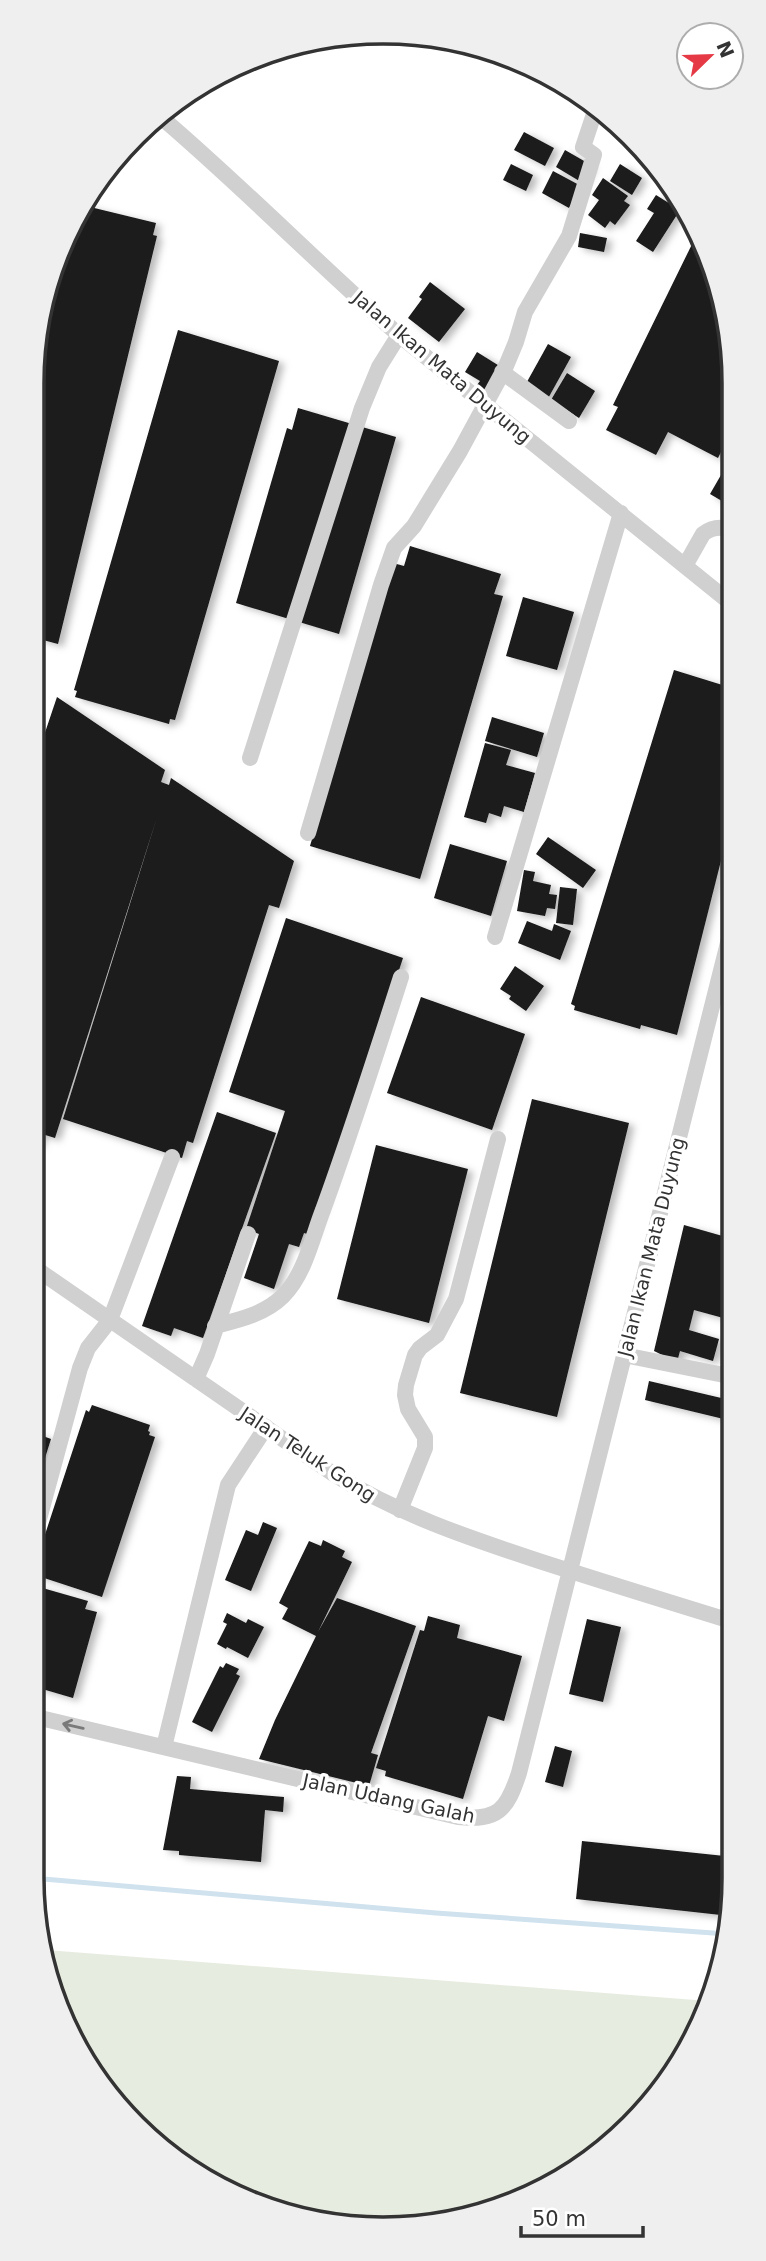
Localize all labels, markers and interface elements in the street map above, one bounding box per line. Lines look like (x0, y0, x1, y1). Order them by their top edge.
north arrow (675, 21, 745, 91)
text: N (712, 38, 739, 61)
street label: Jalan Ikan Mata Duyung (348, 285, 535, 448)
street label: Jalan Ikan Mata Duyung (613, 1135, 689, 1360)
street label: Jalan Teluk Gong (235, 1401, 380, 1506)
one-way arrow (62, 1719, 85, 1732)
street label: Jalan Udang Galah (300, 1769, 477, 1827)
scale bar (521, 2194, 644, 2238)
text: 50 m (532, 2207, 586, 2231)

